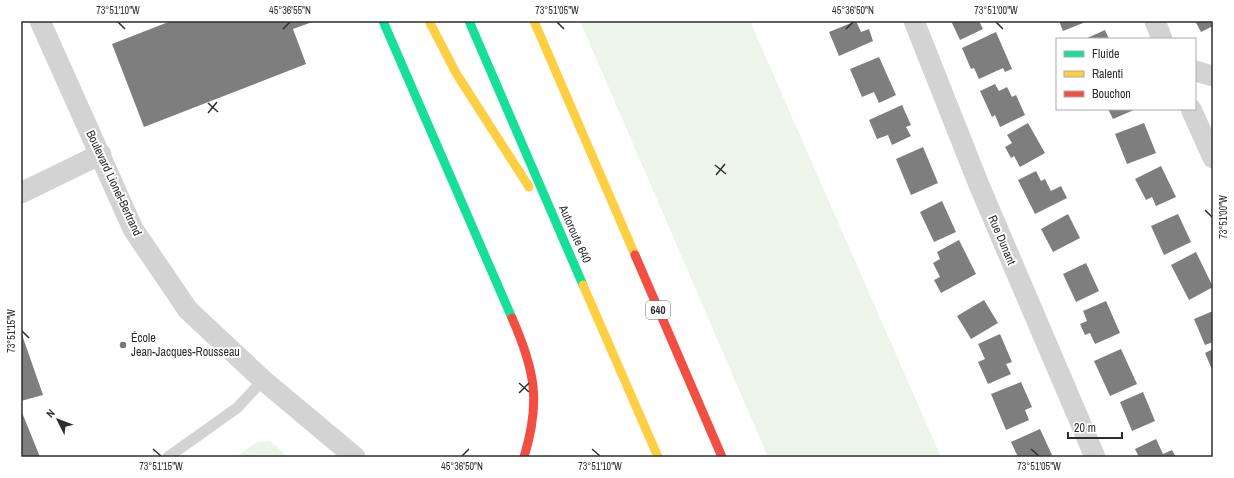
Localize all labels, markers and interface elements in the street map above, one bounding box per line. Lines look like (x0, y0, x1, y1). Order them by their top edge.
text: 73°51'10"W (96, 4, 140, 17)
text: 45°36'55"N (269, 4, 311, 17)
text: 73°51'05"W (535, 4, 579, 17)
text: 45°36'50"N (832, 4, 874, 17)
text: 73°51'00"W (974, 4, 1018, 17)
legend (1056, 38, 1196, 110)
text: Fluide (1092, 46, 1119, 62)
text: Ralenti (1092, 66, 1123, 82)
text: Bouchon (1092, 86, 1131, 102)
street label: Boulevard Lionel-Bertrand (82, 128, 146, 238)
text: 73°51'00"W (1217, 195, 1230, 239)
street label: Autoroute 640 (555, 202, 595, 265)
street label: Rue Dunant (984, 213, 1020, 268)
road number: 640 (646, 301, 670, 319)
text: 73°51'15"W (5, 309, 18, 353)
place label: École Jean-Jacques-Rousseau (131, 330, 240, 360)
marker: École Jean-Jacques-Rousseau (118, 340, 128, 350)
north arrow (38, 400, 78, 440)
text: N (43, 406, 58, 420)
scale bar (1068, 414, 1122, 440)
text: 20 m (1074, 420, 1096, 436)
text: 73°51'15"W (139, 460, 183, 473)
text: 45°36'50"N (441, 460, 483, 473)
text: 73°51'10"W (578, 460, 622, 473)
text: 73°51'05"W (1017, 460, 1061, 473)

